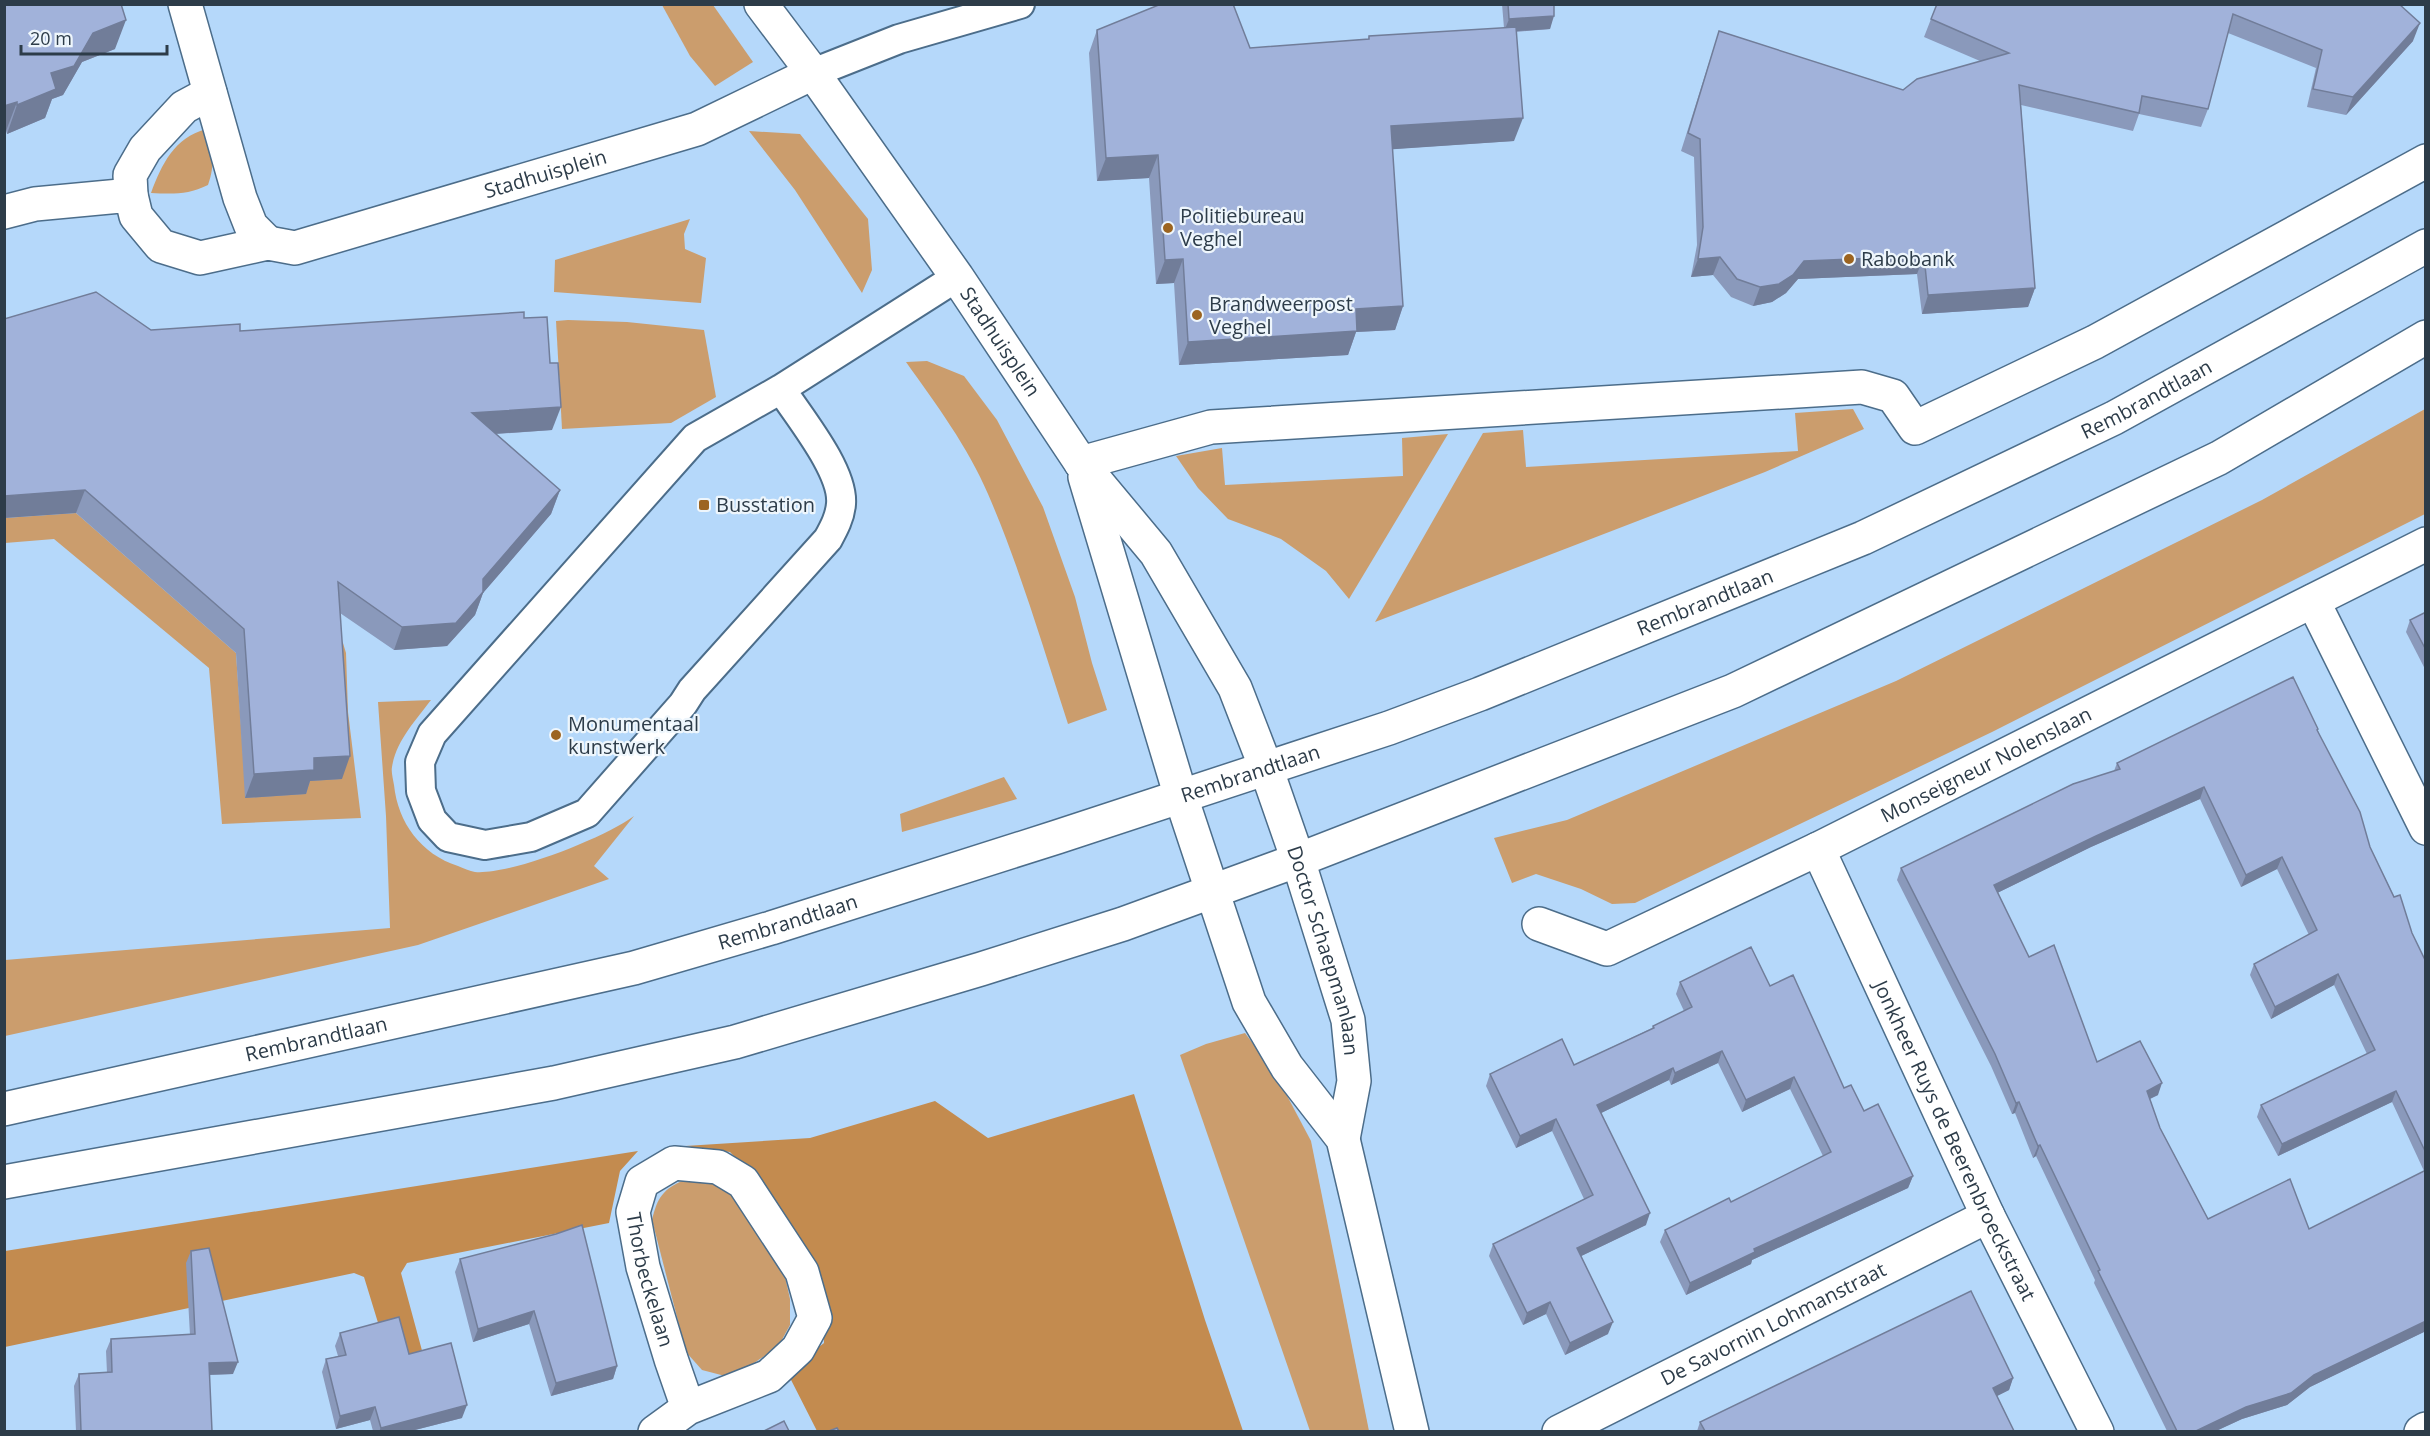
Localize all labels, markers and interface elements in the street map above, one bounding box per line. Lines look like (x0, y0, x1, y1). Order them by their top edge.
scale bar (21, 18, 166, 56)
text: 20 m (30, 26, 72, 50)
street label: Stadhuisplein (481, 143, 610, 204)
place label: Politiebureau Veghel (1180, 202, 1305, 252)
marker: Politiebureau Veghel (1161, 221, 1175, 235)
place label: Rabobank (1861, 245, 1955, 272)
marker: Rabobank (1842, 252, 1856, 266)
street label: Stadhuisplein (954, 281, 1047, 402)
place label: Brandweerpost Veghel (1209, 290, 1353, 340)
marker: Brandweerpost Veghel (1190, 308, 1204, 322)
street label: Rembrandtlaan (2076, 353, 2216, 445)
place label: Busstation (716, 491, 815, 518)
marker: Busstation (697, 498, 711, 512)
street label: Rembrandtlaan (1633, 562, 1777, 642)
street label: Monseigneur Nolenslaan (1876, 700, 2096, 829)
place label: Monumentaal kunstwerk (568, 710, 699, 760)
marker: Monumentaal kunstwerk (549, 728, 563, 742)
street label: Rembrandtlaan (1177, 738, 1323, 808)
street label: Doctor Schaepmanlaan (1281, 842, 1365, 1057)
street label: Rembrandtlaan (715, 887, 861, 956)
street label: Jonkheer Ruys de Beerenbroeckstraat (1867, 974, 2043, 1305)
street label: Rembrandtlaan (243, 1010, 390, 1068)
street label: Thorbeckelaan (620, 1210, 681, 1350)
street label: De Savornin Lohmanstraat (1656, 1256, 1890, 1392)

